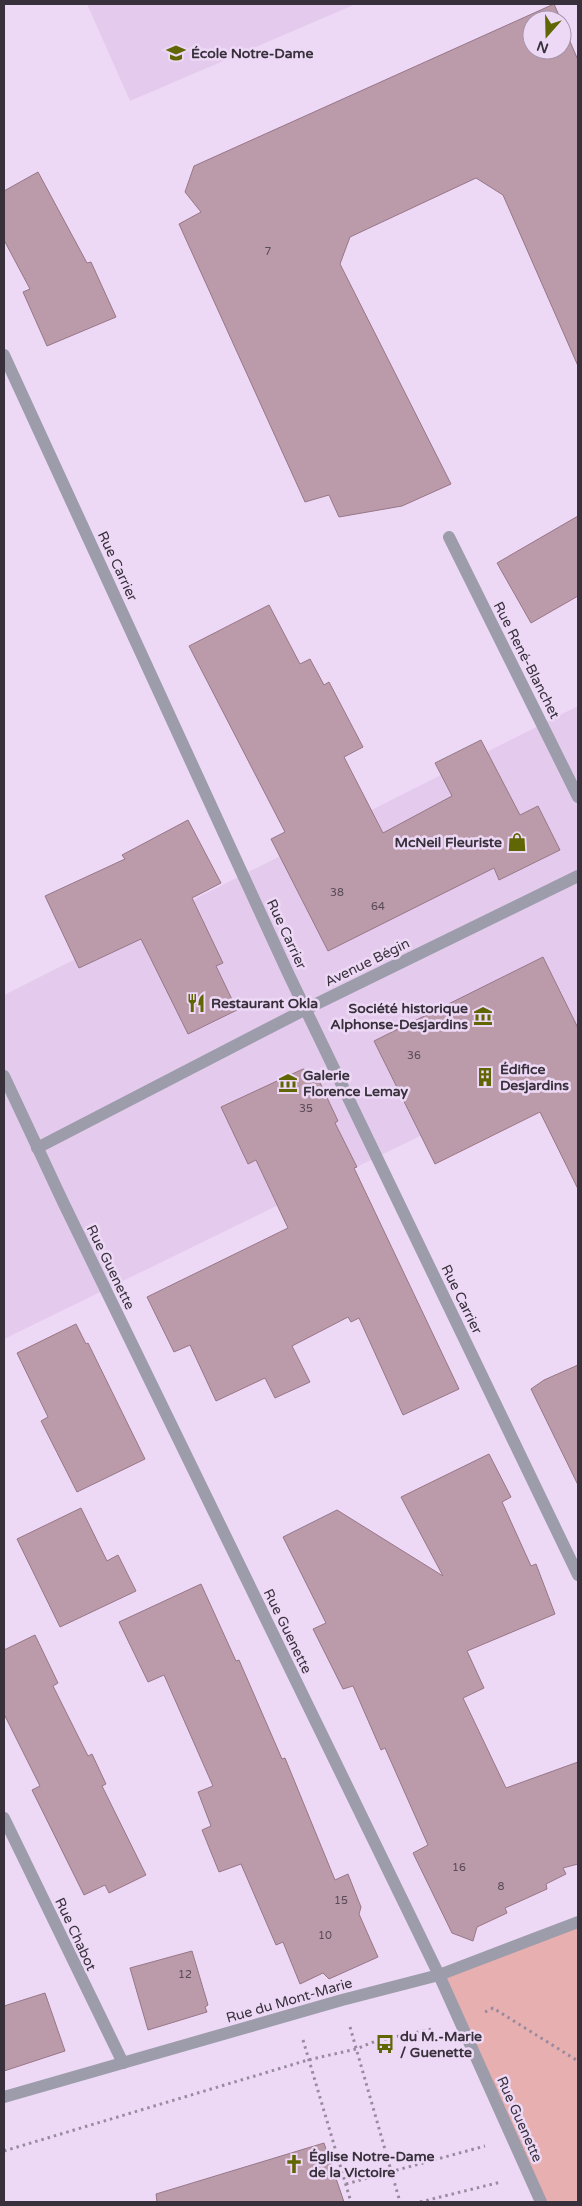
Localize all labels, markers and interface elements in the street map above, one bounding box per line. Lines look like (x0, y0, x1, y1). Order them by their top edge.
north arrow (522, 10, 572, 60)
text: N (535, 37, 551, 57)
school or university icon: École Notre-Dame (165, 42, 187, 64)
place label: École Notre-Dame (191, 45, 313, 62)
house number: 7 (265, 245, 272, 258)
street label: Rue Carrier (94, 529, 141, 604)
street label: Rue René-Blanchet (490, 599, 564, 722)
shop icon: McNeil Fleuriste (506, 831, 528, 853)
place label: McNeil Fleuriste (395, 834, 502, 851)
house number: 38 (330, 886, 344, 899)
street label: Rue Carrier (263, 897, 310, 972)
house number: 64 (371, 900, 385, 913)
street label: Avenue Bégin (322, 935, 412, 990)
restaurant icon: Restaurant Okla (185, 992, 207, 1014)
place label: Restaurant Okla (211, 995, 318, 1012)
place label: Société historique Alphonse-Desjardins (330, 1000, 468, 1033)
museum icon: Société historique Alphonse-Desjardins (472, 1005, 494, 1027)
house number: 36 (407, 1049, 421, 1062)
place label: Édifice Desjardins (500, 1061, 569, 1094)
building icon: Édifice Desjardins (474, 1066, 496, 1088)
place label: Galerie Florence Lemay (303, 1067, 409, 1100)
museum icon: Galerie Florence Lemay (277, 1072, 299, 1094)
house number: 35 (299, 1102, 313, 1115)
street label: Rue Guenette (83, 1222, 138, 1312)
street label: Rue Carrier (437, 1262, 486, 1337)
street label: Rue Guenette (260, 1586, 315, 1676)
house number: 16 (452, 1861, 466, 1874)
house number: 8 (498, 1880, 505, 1893)
house number: 15 (334, 1894, 348, 1907)
street label: Rue Chabot (51, 1895, 100, 1974)
house number: 10 (318, 1929, 332, 1942)
house number: 12 (178, 1968, 192, 1981)
street label: Rue du Mont-Marie (224, 1974, 354, 2027)
place label: du M.-Marie / Guenette (400, 2028, 482, 2061)
bus stop icon: du M.-Marie / Guenette (374, 2033, 396, 2055)
street label: Rue Guenette (493, 2074, 546, 2165)
place label: Église Notre-Dame de la Victoire (309, 2148, 435, 2181)
church icon: Église Notre-Dame de la Victoire (283, 2153, 305, 2175)

